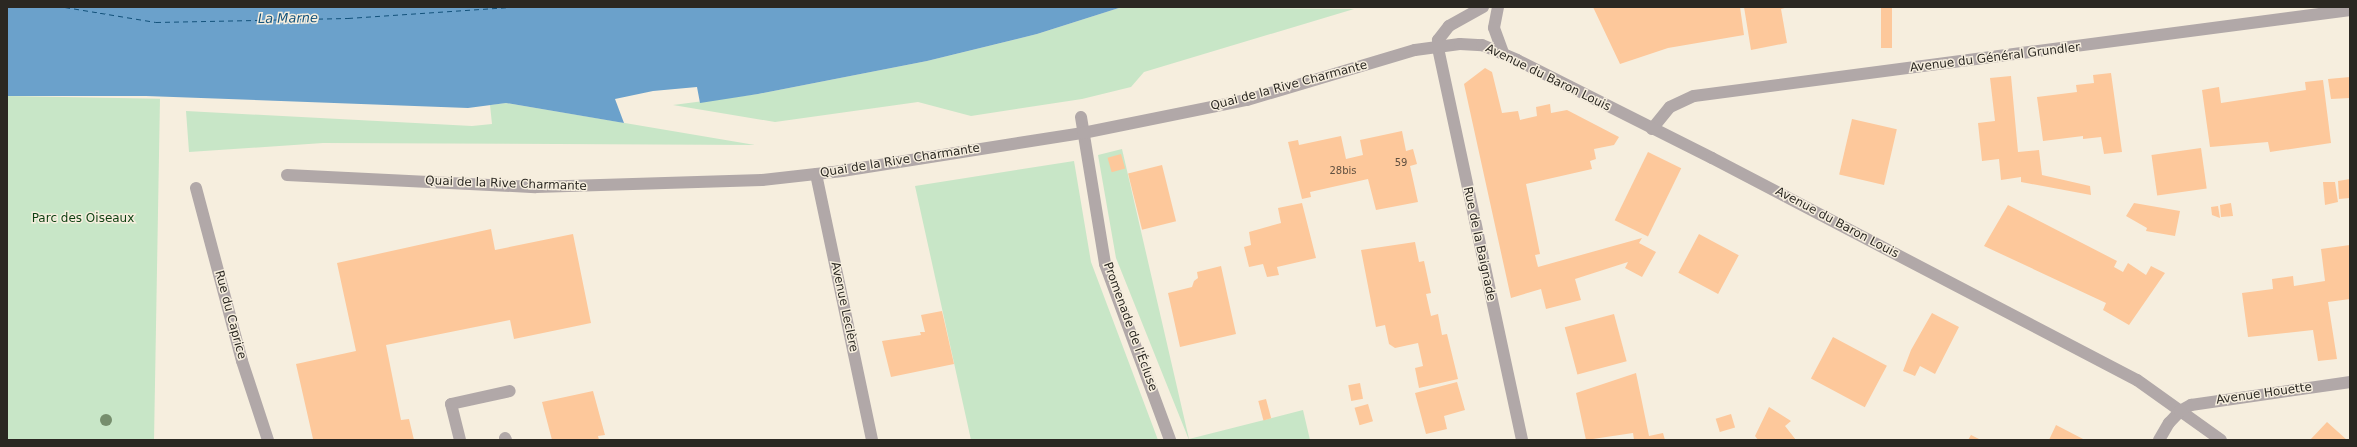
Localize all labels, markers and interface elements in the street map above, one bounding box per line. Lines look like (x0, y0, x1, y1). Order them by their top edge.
water label: La Marne (258, 11, 318, 27)
street label: Avenue du Général Grundler (1909, 40, 2081, 76)
street label: Avenue du Baron Louis (1483, 41, 1613, 115)
street label: Quai de la Rive Charmante (1209, 58, 1369, 114)
street label: Quai de la Rive Charmante (819, 141, 981, 181)
house number: 59 (1395, 157, 1407, 169)
house number: 28bis (1329, 165, 1357, 177)
street label: Quai de la Rive Charmante (425, 174, 587, 194)
street label: Avenue du Baron Louis (1773, 184, 1901, 262)
street label: Rue de la Baignade (1460, 186, 1498, 302)
park label: Parc des Oiseaux (32, 212, 134, 226)
street label: Avenue Leclère (827, 261, 861, 353)
street label: Promenade de l'Écluse (1100, 261, 1160, 393)
street label: Rue du Caprice (211, 269, 249, 361)
street label: Avenue Houette (2215, 380, 2313, 408)

